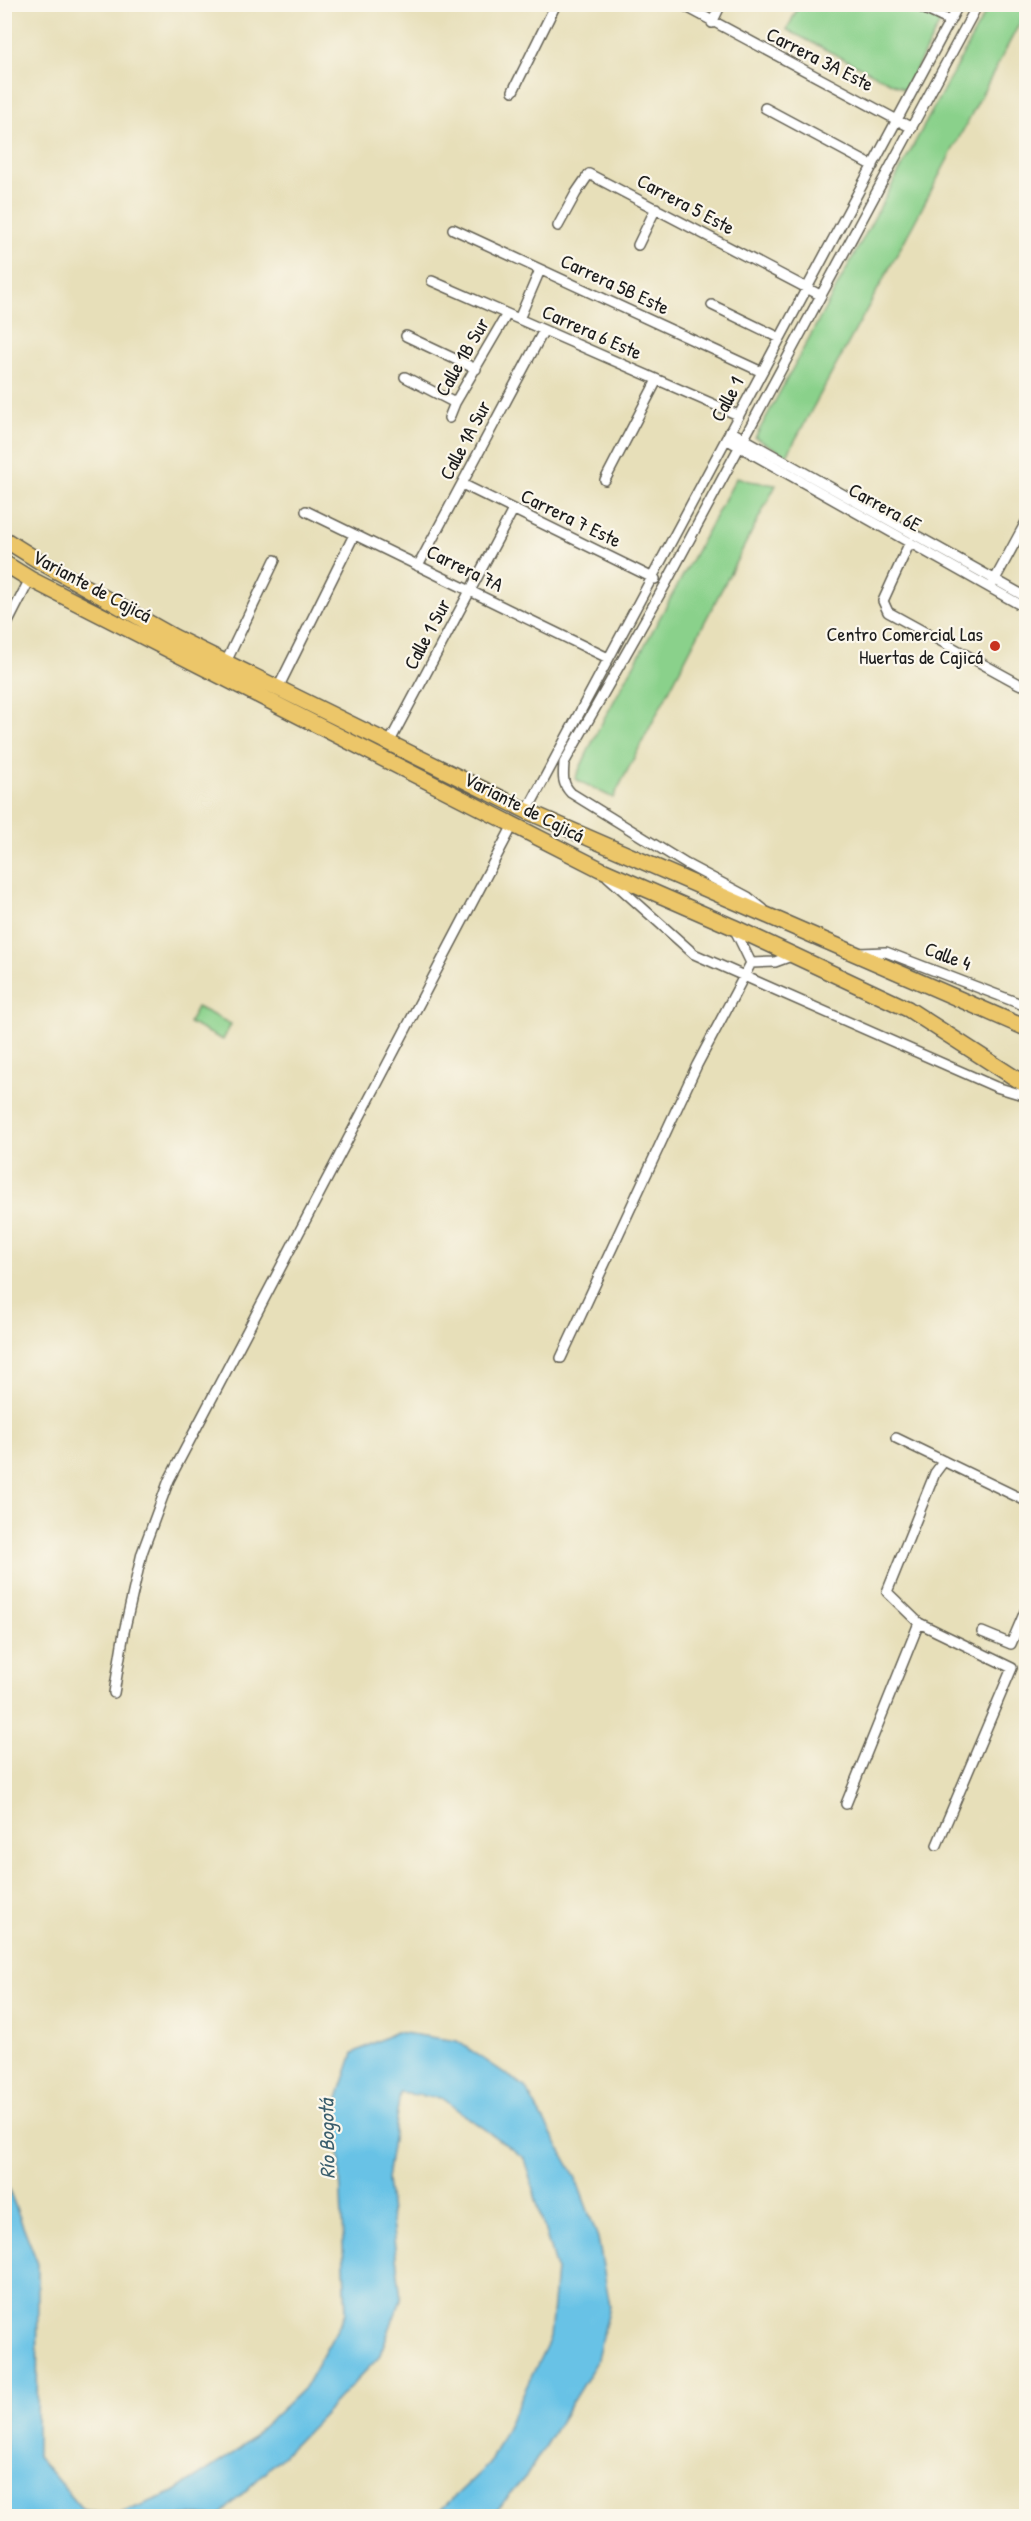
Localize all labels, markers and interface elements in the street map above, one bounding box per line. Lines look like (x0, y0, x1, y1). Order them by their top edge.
street label: Carrera 3A Este (762, 20, 879, 97)
street label: Carrera 5 Este (633, 167, 740, 241)
street label: Carrera 5B Este (557, 247, 674, 320)
street label: Carrera 6 Este (538, 298, 646, 366)
street label: Calle 1B Sur (428, 312, 495, 401)
street label: Calle 1 (704, 372, 750, 426)
street label: Calle 1A Sur (432, 395, 497, 484)
street label: Carrera 6E (844, 476, 927, 538)
street label: Carrera 7 Este (517, 482, 626, 553)
street label: Carrera 7A (422, 537, 508, 598)
street label: Variante de Cajicá (28, 543, 157, 628)
street label: Calle 1 Sur (397, 593, 457, 674)
place label: Centro Comercial Las Huertas de Cajicá (827, 620, 983, 670)
marker: Centro Comercial Las Huertas de Cajicá (988, 639, 1002, 653)
street label: Variante de Cajicá (460, 765, 589, 849)
street label: Calle 4 (921, 934, 975, 977)
water label: Río Bogotá (311, 2096, 342, 2179)

